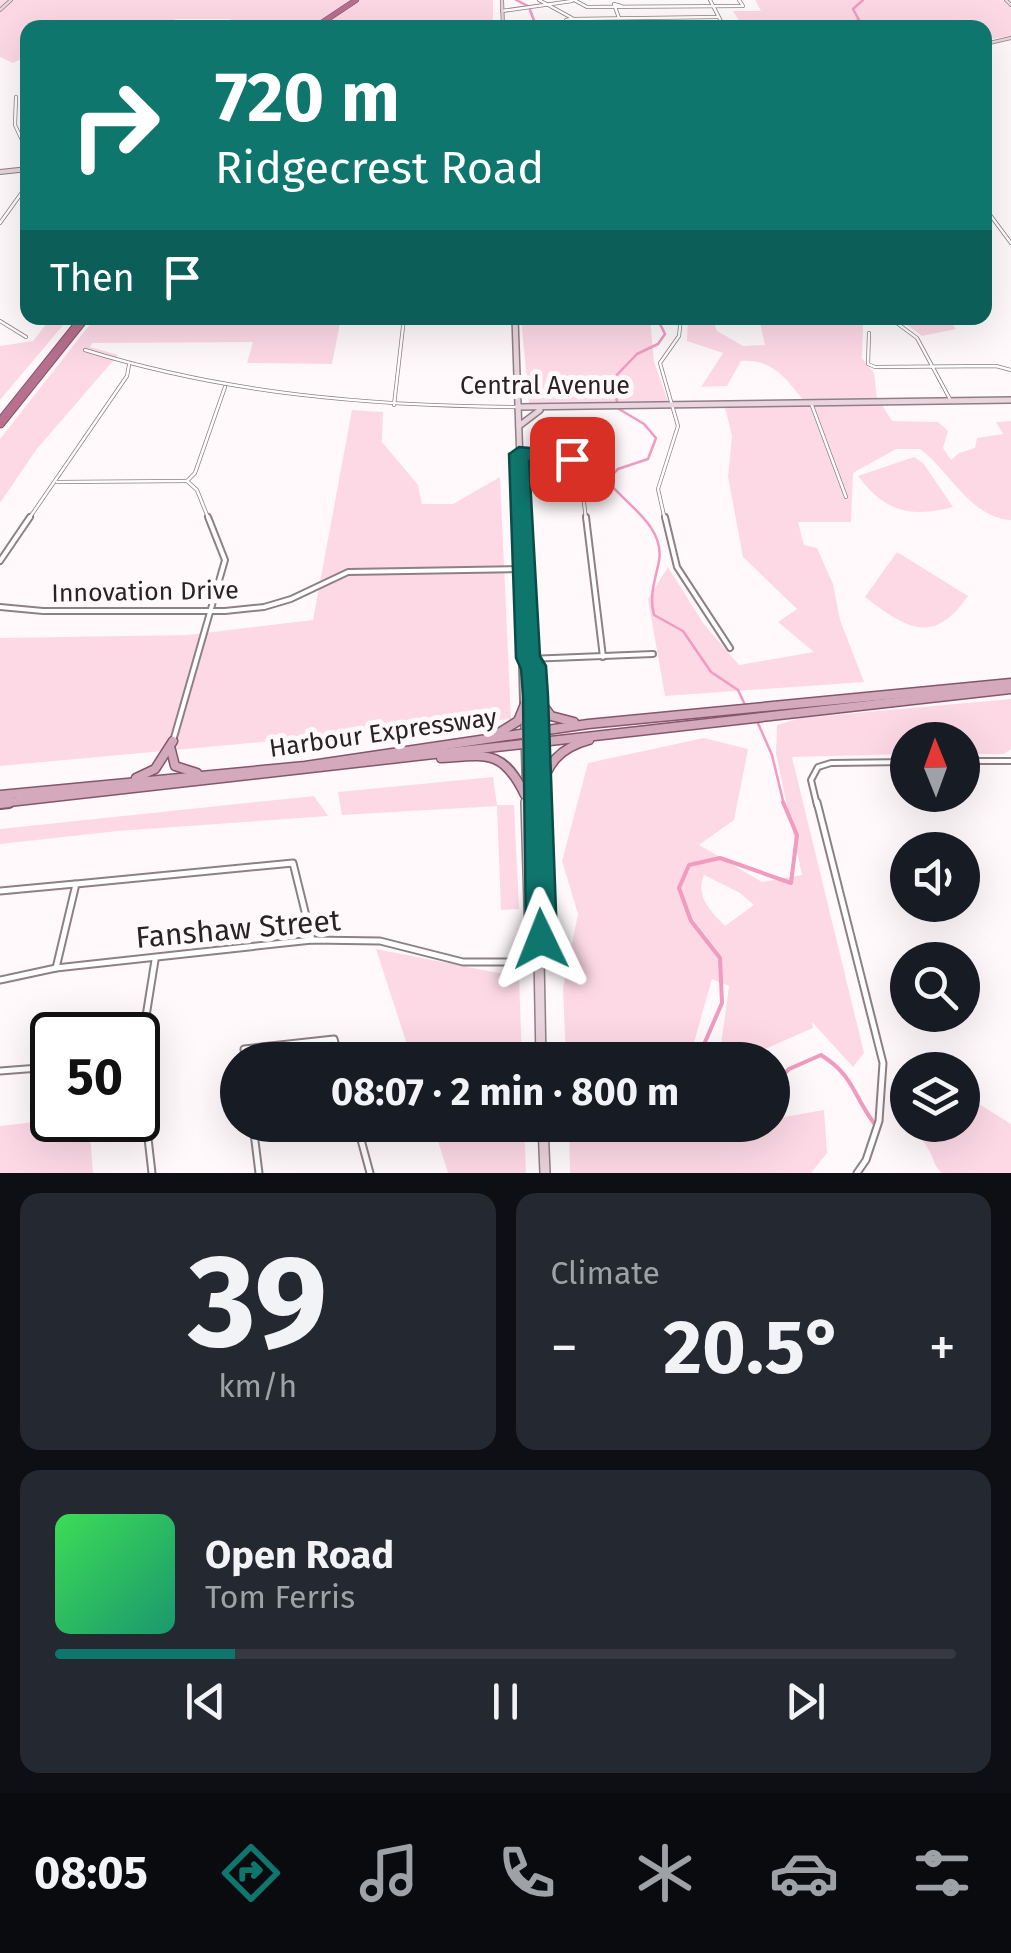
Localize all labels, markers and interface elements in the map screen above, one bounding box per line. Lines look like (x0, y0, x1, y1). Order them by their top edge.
text: 720 m (215, 56, 400, 140)
icon: right (50, 60, 180, 190)
text: Ridgecrest Road (215, 141, 544, 195)
icon: arrive (155, 250, 210, 305)
text: Then (50, 255, 135, 301)
street label: Central Avenue (460, 371, 630, 401)
pin (530, 417, 615, 502)
icon: arrive (545, 432, 600, 487)
street label: Innovation Drive (51, 575, 239, 609)
street label: Harbour Expressway (267, 702, 499, 764)
north arrow (890, 722, 980, 812)
map controls (890, 722, 980, 1142)
button: sound (890, 832, 980, 922)
position arrow (489, 887, 593, 991)
street label: Fanshaw Street (134, 902, 342, 956)
button: search (890, 942, 980, 1032)
speed limit sign: 50 (30, 1012, 160, 1142)
button: layers (890, 1052, 980, 1142)
text: 08:07 · 2 min · 800 m (331, 1069, 679, 1115)
text: 39 (188, 1224, 327, 1380)
text: Climate (551, 1254, 660, 1292)
text: 20.5° (663, 1303, 843, 1393)
text: − (551, 1315, 578, 1381)
text: + (929, 1315, 956, 1381)
text: km/h (218, 1367, 297, 1405)
text: Open Road (205, 1532, 394, 1578)
text: Tom Ferris (205, 1578, 355, 1616)
icon: previous (178, 1674, 233, 1729)
icon: pause (478, 1674, 533, 1729)
icon: next (778, 1674, 833, 1729)
icon: directions (216, 1838, 286, 1908)
icon: music (354, 1838, 424, 1908)
icon: phone (492, 1838, 562, 1908)
icon: climate (630, 1838, 700, 1908)
icon: car (769, 1838, 839, 1908)
icon: filters (907, 1838, 977, 1908)
text: 08:05 (34, 1846, 148, 1900)

